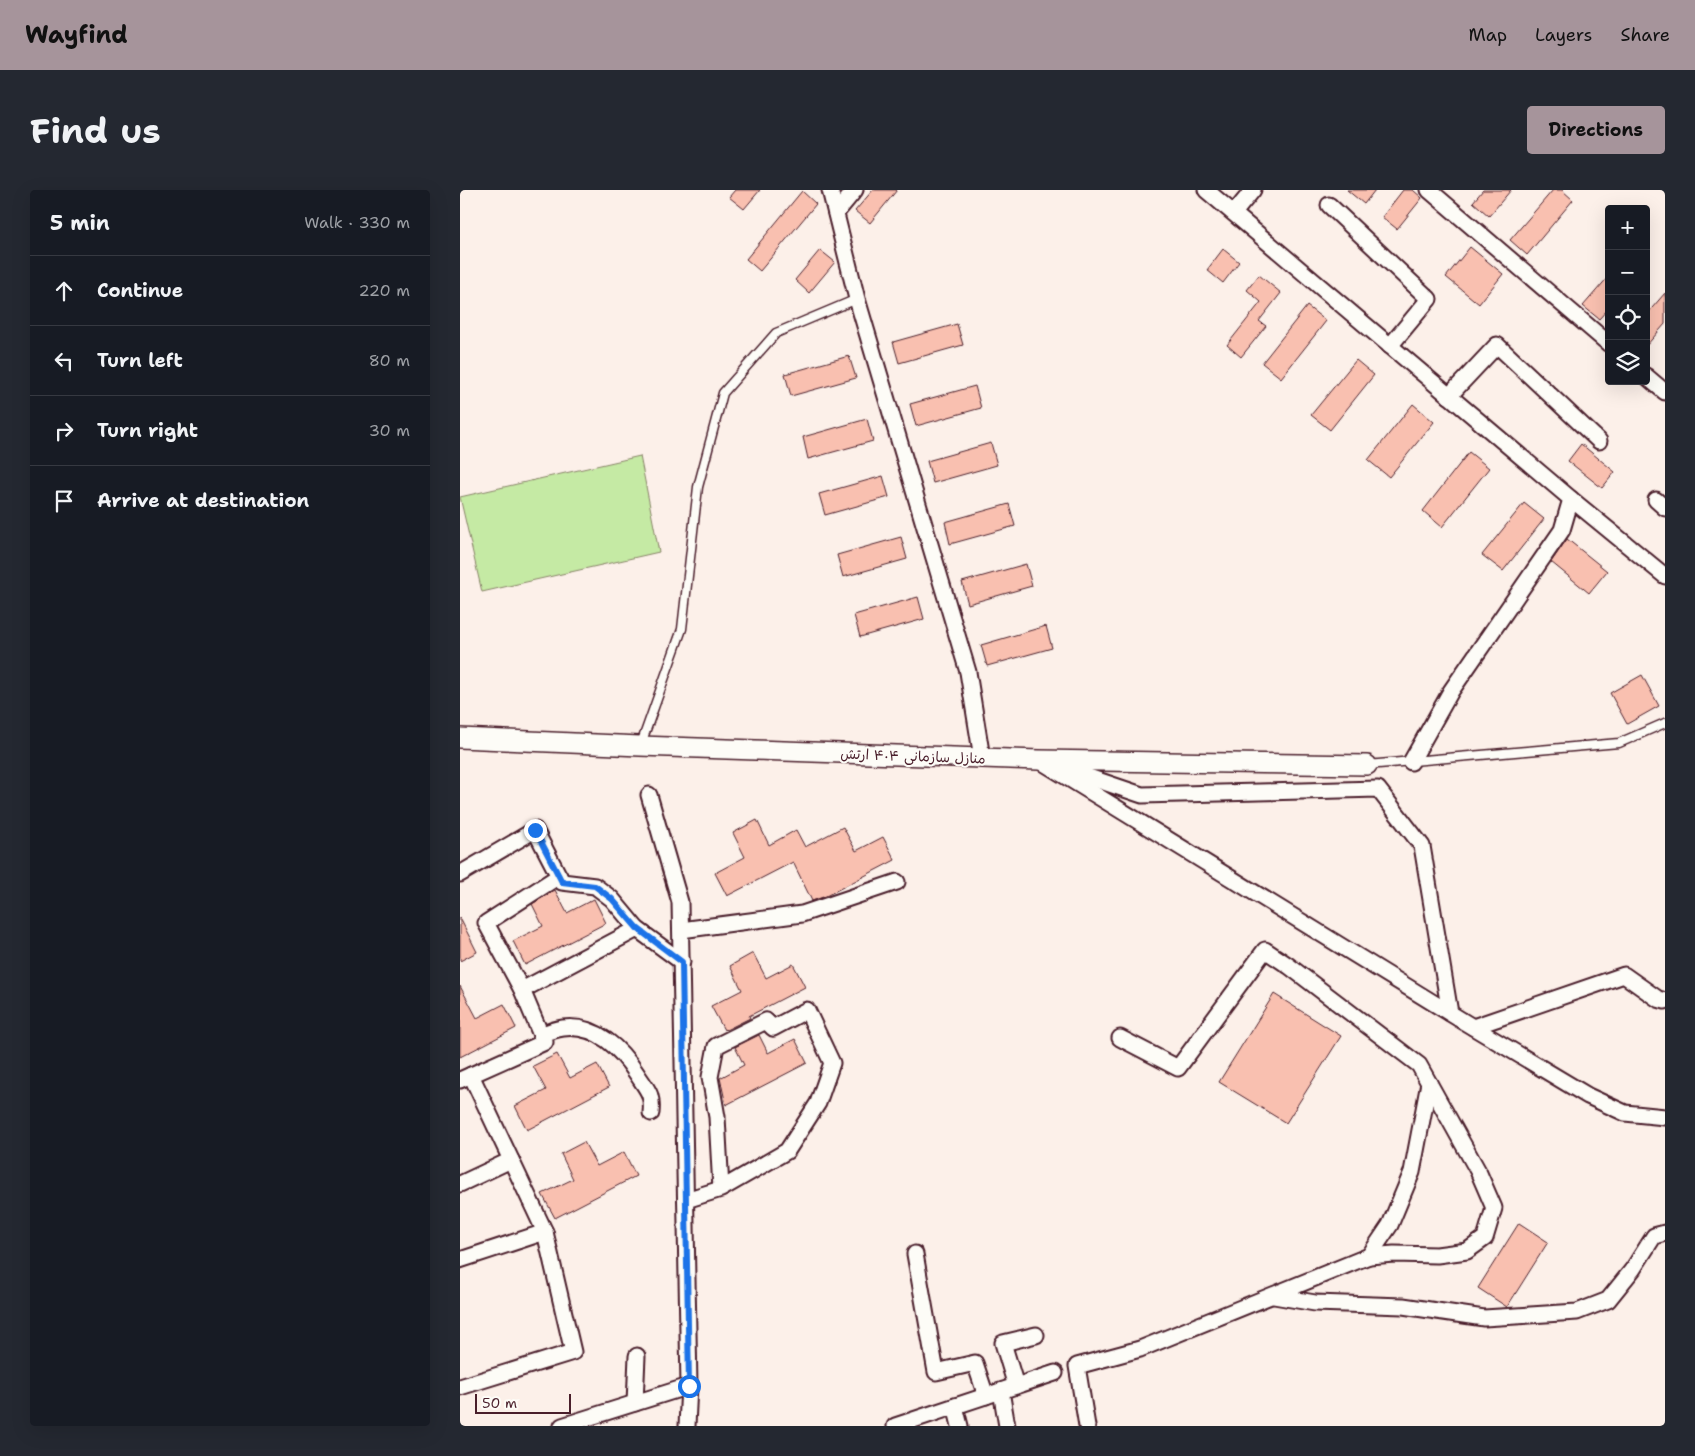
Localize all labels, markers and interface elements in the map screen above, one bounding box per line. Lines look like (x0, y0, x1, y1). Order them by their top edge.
text: Wayfind (25, 19, 128, 51)
text: Map (1469, 23, 1507, 47)
text: Layers (1535, 23, 1592, 47)
text: Share (1620, 23, 1670, 47)
button: Directions (1527, 106, 1665, 154)
text: Find us (30, 107, 161, 154)
map controls (1605, 205, 1650, 385)
button: + (1605, 205, 1650, 250)
text: 5 min (50, 209, 110, 237)
text: Walk · 330 m (304, 212, 410, 233)
button: − (1605, 250, 1650, 295)
icon: ahead (50, 277, 78, 305)
text: Continue (97, 278, 183, 303)
text: 220 m (358, 280, 410, 301)
button: locate (1605, 295, 1650, 340)
button: layers (1605, 340, 1650, 385)
icon: left (50, 347, 78, 375)
text: Turn left (97, 348, 183, 373)
text: 80 m (369, 350, 410, 371)
icon: right (50, 417, 78, 445)
text: Turn right (97, 418, 198, 443)
text: 30 m (369, 420, 410, 441)
icon: arrive (50, 487, 78, 515)
text: Arrive at destination (97, 488, 309, 513)
street label: منازل سازمانی ۴۰۴ ارتش (840, 744, 986, 768)
route end (524, 819, 547, 842)
route start (678, 1375, 701, 1398)
scale bar (475, 1391, 571, 1414)
text: 50 m (482, 1394, 517, 1412)

